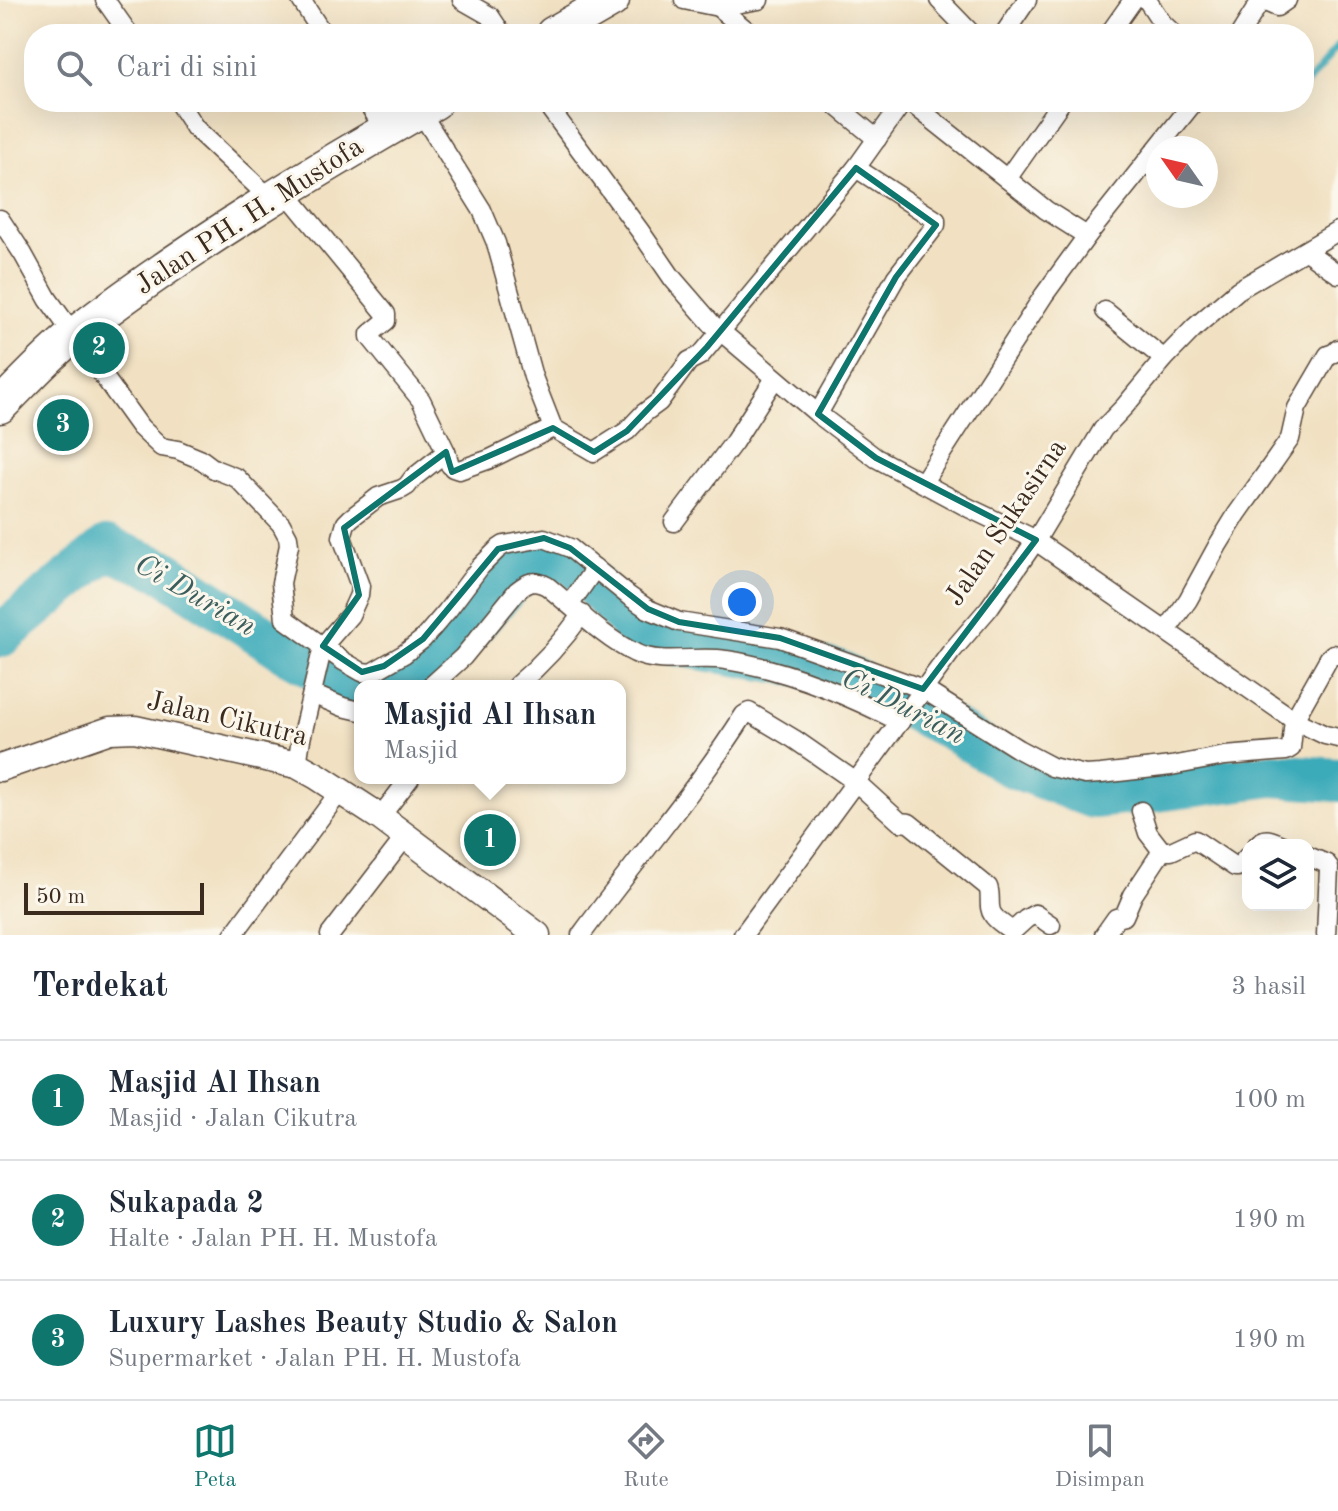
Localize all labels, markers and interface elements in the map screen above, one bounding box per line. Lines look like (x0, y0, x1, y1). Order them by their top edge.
search box (24, 24, 1314, 112)
icon: search (52, 46, 96, 90)
text: Cari di sini (116, 53, 257, 83)
street label: Jalan PH. H. Mustofa (131, 133, 369, 301)
north arrow (1146, 136, 1218, 208)
pin: 2 (73, 318, 125, 378)
pin: 3 (37, 395, 89, 455)
street label: Jalan Sukasirna (941, 435, 1073, 611)
water label: Ci Durian (129, 549, 261, 643)
your location (722, 582, 762, 622)
water label: Ci Durian (836, 663, 970, 751)
popup (354, 680, 626, 784)
street label: Jalan Cikutra (144, 688, 310, 752)
text: Masjid Al Ihsan (384, 701, 596, 731)
text: Masjid (384, 738, 458, 764)
pin: 1 (464, 810, 516, 870)
map controls (1242, 839, 1314, 911)
button: layers (1242, 839, 1314, 911)
scale bar (24, 879, 204, 915)
text: 50 m (36, 886, 85, 908)
text: Terdekat (32, 970, 168, 1004)
text: 3 hasil (1231, 974, 1306, 1000)
text: Masjid Al Ihsan (108, 1069, 321, 1099)
text: 1 (50, 1087, 66, 1113)
text: 100 m (1233, 1087, 1306, 1113)
text: Masjid · Jalan Cikutra (108, 1106, 357, 1132)
text: Sukapada 2 (108, 1189, 264, 1219)
text: 2 (50, 1207, 66, 1233)
text: 190 m (1233, 1207, 1306, 1233)
text: Halte · Jalan PH. H. Mustofa (108, 1226, 437, 1252)
text: Luxury Lashes Beauty Studio & Salon (108, 1309, 618, 1339)
text: 3 (50, 1327, 66, 1353)
text: 190 m (1233, 1327, 1306, 1353)
text: Supermarket · Jalan PH. H. Mustofa (108, 1346, 521, 1372)
tab: Peta (193, 1419, 237, 1494)
tab: Rute (623, 1419, 669, 1494)
tab: Disimpan (1055, 1419, 1145, 1494)

